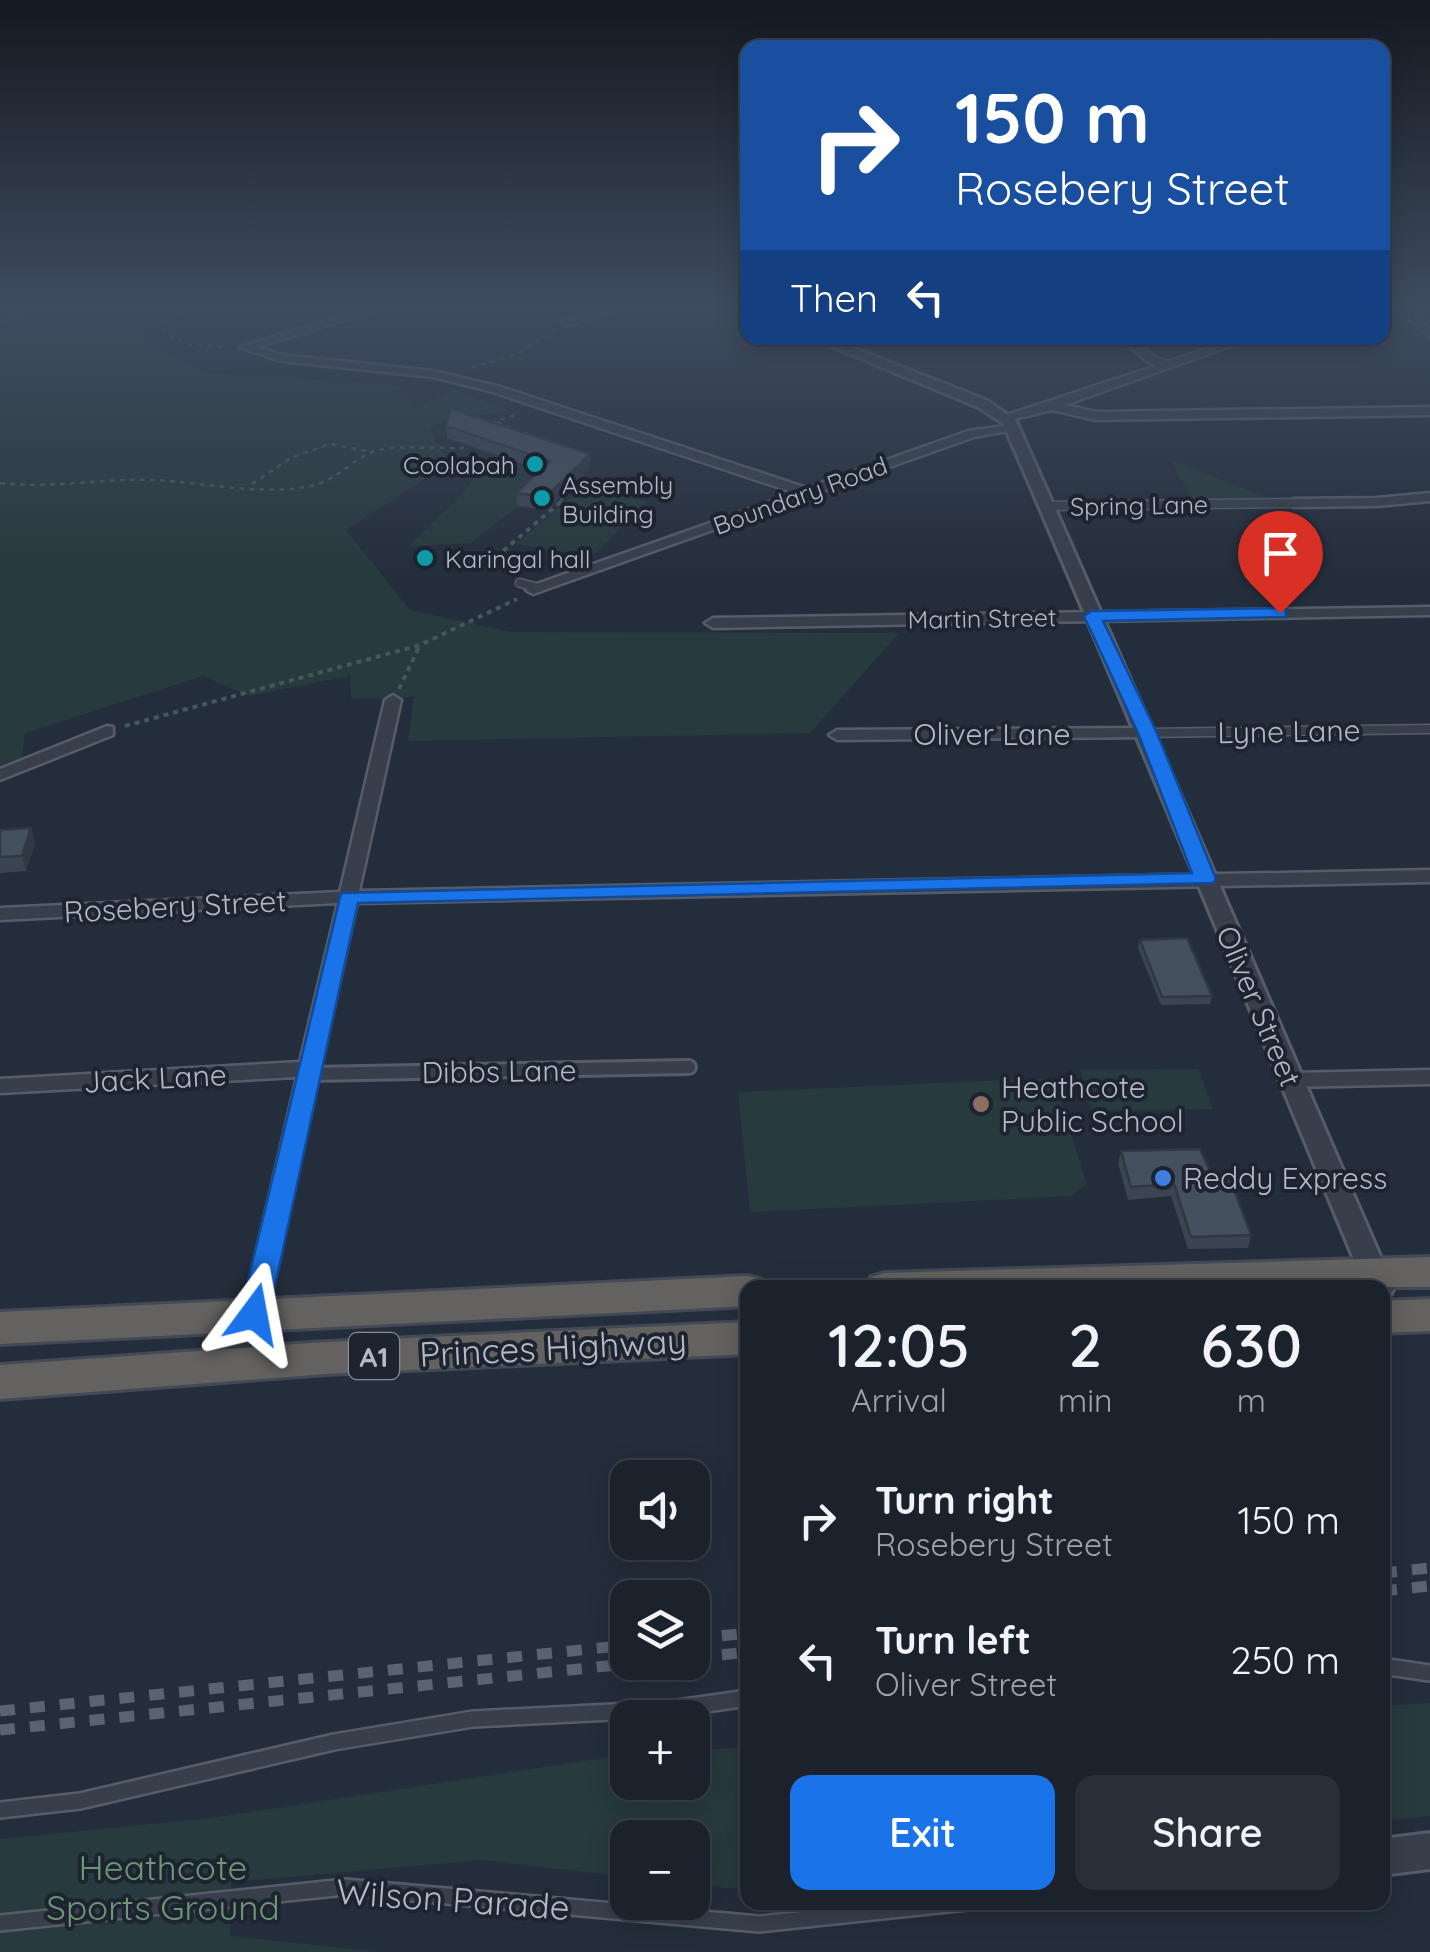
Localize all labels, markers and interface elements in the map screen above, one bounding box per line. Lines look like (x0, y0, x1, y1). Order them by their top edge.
text: 150 m (955, 73, 1150, 161)
icon: right (790, 80, 920, 210)
text: Rosebery Street (955, 160, 1290, 216)
icon: left (898, 270, 953, 325)
text: Then (790, 274, 878, 322)
place label: Coolabah (403, 449, 515, 480)
street label: Boundary Road (709, 449, 891, 541)
marker: Coolabah (524, 453, 546, 475)
place label: Assembly Building (562, 469, 673, 529)
marker: Assembly Building (531, 487, 553, 509)
street label: Spring Lane (1070, 488, 1208, 522)
pin (1238, 511, 1323, 614)
icon: arrive (1253, 526, 1308, 581)
place label: Karingal hall (445, 543, 591, 574)
marker: Karingal hall (414, 547, 436, 569)
street label: Martin Street (907, 601, 1057, 635)
street label: Lyne Lane (1217, 711, 1361, 751)
street label: Oliver Lane (913, 715, 1071, 753)
street label: Rosebery Street (63, 881, 287, 931)
street label: Oliver Street (1208, 920, 1310, 1092)
street label: Dibbs Lane (421, 1051, 577, 1091)
street label: Jack Lane (82, 1055, 228, 1101)
place label: Heathcote Public School (1001, 1068, 1184, 1140)
marker: Heathcote Public School (970, 1093, 992, 1115)
place label: Reddy Express (1183, 1159, 1387, 1197)
marker: Reddy Express (1152, 1167, 1174, 1189)
position arrow (202, 1262, 306, 1366)
text: 12:05 (828, 1307, 970, 1382)
text: 2 (1068, 1307, 1102, 1382)
text: 630 (1201, 1307, 1302, 1382)
street label: Princes Highway (418, 1318, 688, 1376)
road number: A1 (349, 1333, 399, 1379)
text: Arrival (851, 1380, 947, 1420)
text: min (1058, 1380, 1113, 1420)
text: m (1237, 1380, 1266, 1420)
map controls (610, 1460, 710, 1920)
button: sound (610, 1460, 710, 1560)
text: Turn right (875, 1476, 1054, 1524)
icon: right (790, 1493, 845, 1548)
text: 150 m (1238, 1496, 1340, 1544)
text: Rosebery Street (875, 1524, 1113, 1564)
button: layers (610, 1580, 710, 1680)
text: Turn left (875, 1616, 1031, 1664)
icon: left (790, 1633, 845, 1688)
text: 250 m (1231, 1636, 1340, 1684)
text: Oliver Street (875, 1664, 1057, 1704)
button: + (610, 1700, 710, 1800)
button: Exit (790, 1775, 1055, 1890)
button: Share (1075, 1775, 1340, 1890)
button: − (610, 1820, 710, 1920)
park label: Heathcote Sports Ground (46, 1845, 280, 1929)
street label: Wilson Parade (335, 1869, 571, 1929)

